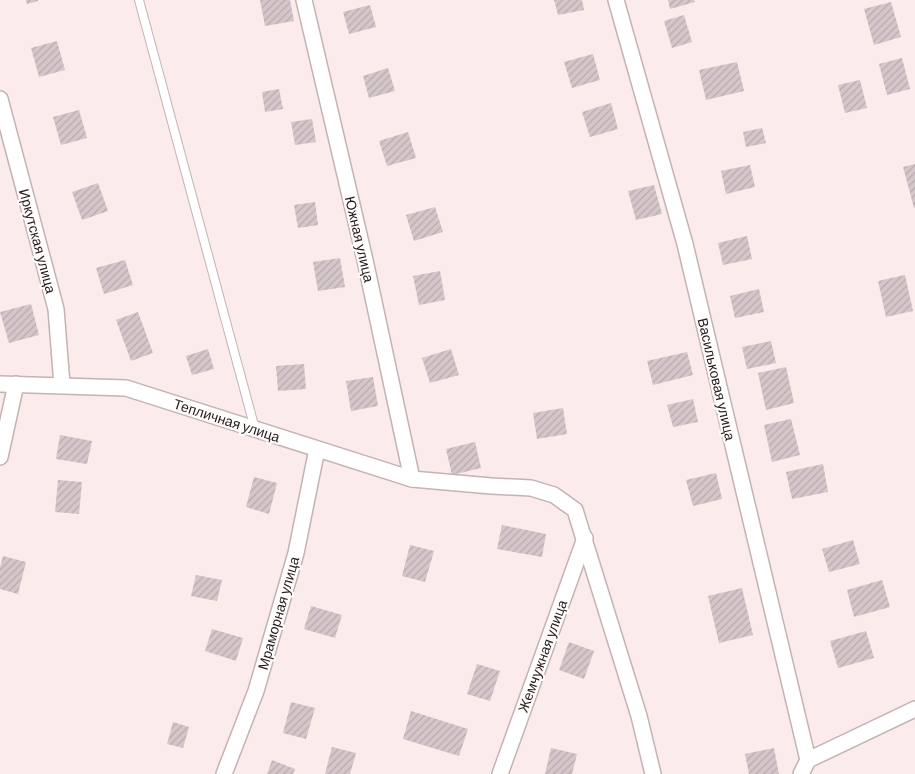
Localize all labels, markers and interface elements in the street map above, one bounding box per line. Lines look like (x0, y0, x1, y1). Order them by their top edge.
street label: Иркутская улица (16, 187, 60, 295)
street label: Южная улица (342, 194, 378, 284)
street label: Васильковая улица (695, 316, 739, 442)
street label: Тепличная улица (172, 395, 283, 445)
street label: Мраморная улица (254, 554, 302, 671)
street label: Жемчужная улица (514, 597, 570, 715)

